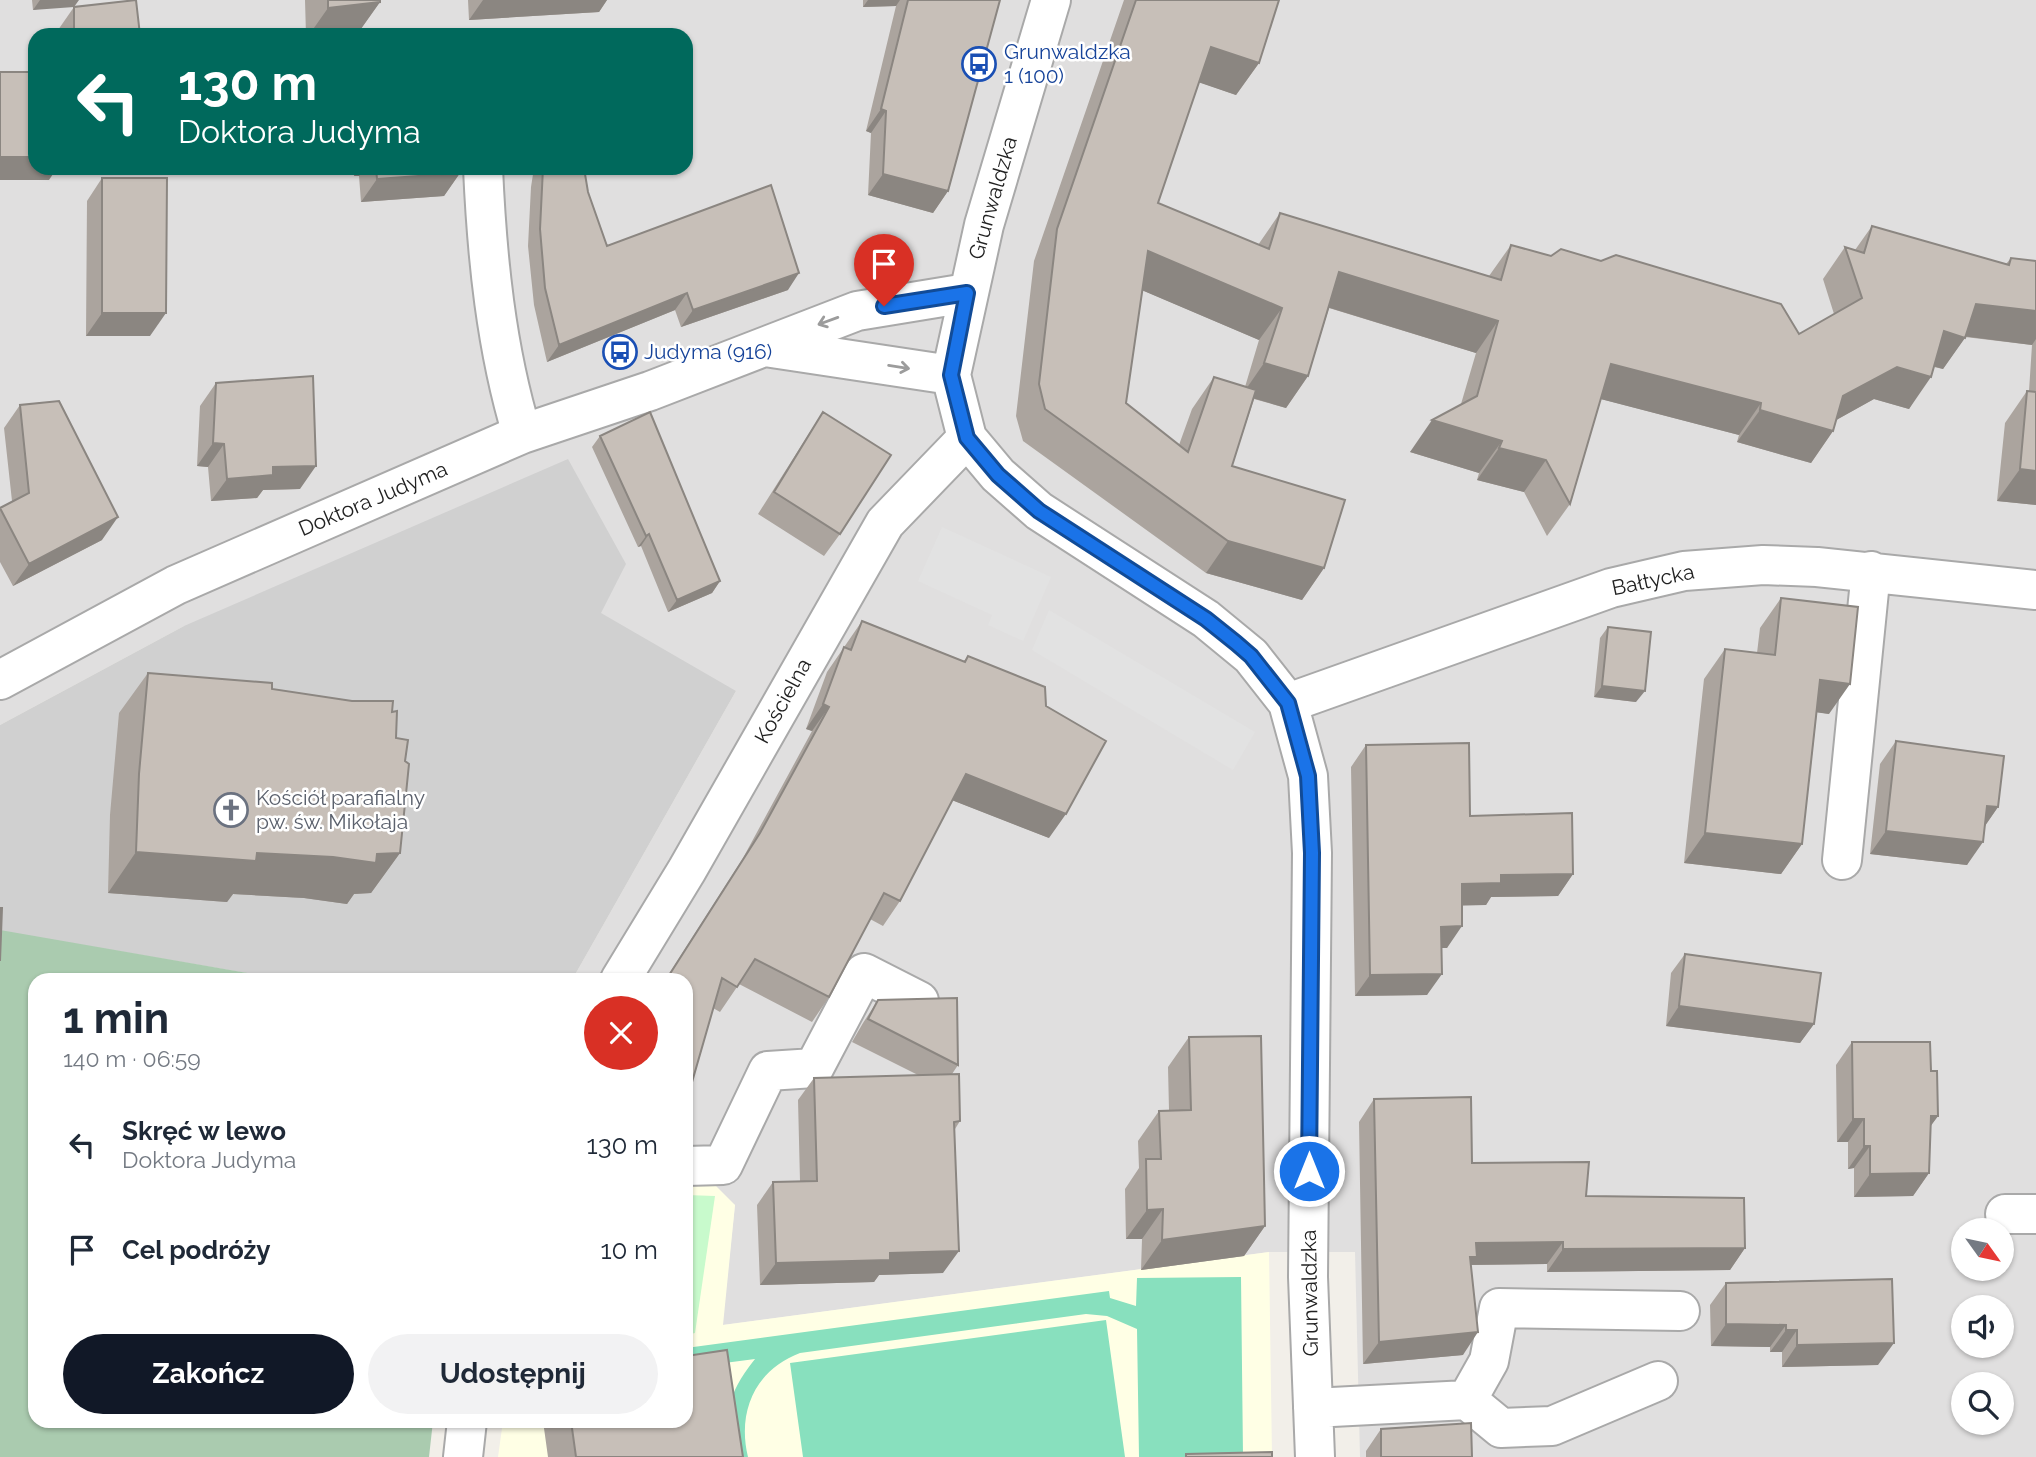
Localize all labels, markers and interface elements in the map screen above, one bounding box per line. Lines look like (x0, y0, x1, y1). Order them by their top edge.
place label: Grunwaldzka 1 (100) (1004, 39, 1131, 88)
bus stop icon: Grunwaldzka 1 (100) (960, 45, 998, 83)
text: 130 m (178, 54, 317, 111)
icon: left (63, 56, 154, 147)
text: Doktora Judyma (178, 113, 421, 150)
street label: Grunwaldzka (963, 133, 1022, 262)
pin (854, 234, 914, 306)
icon: arrive (865, 245, 903, 283)
one-way arrow (818, 316, 840, 328)
bus stop icon: Judyma (916) (601, 333, 639, 371)
place label: Judyma (916) (644, 339, 772, 364)
one-way arrow (887, 361, 910, 374)
street label: Doktora Judyma (295, 456, 451, 541)
street label: Bałtycka (1609, 559, 1696, 600)
street label: Kościelna (749, 654, 816, 748)
place label: Kościół parafialny pw. św. Mikołaja (256, 785, 425, 834)
church icon: Kościół parafialny pw. św. Mikołaja (212, 791, 250, 829)
text: 1 min (63, 994, 169, 1043)
button: close (584, 996, 658, 1070)
text: 140 m · 06:59 (63, 1045, 201, 1072)
text: Skręć w lewo (122, 1116, 286, 1146)
icon: left (63, 1126, 101, 1164)
text: 130 m (587, 1130, 658, 1160)
position arrow (1272, 1134, 1346, 1208)
text: Doktora Judyma (122, 1146, 296, 1173)
north arrow (1951, 1218, 2014, 1281)
map controls (1951, 1218, 2014, 1435)
street label: Grunwaldzka (1296, 1229, 1323, 1357)
icon: arrive (63, 1231, 101, 1269)
text: Cel podróży (122, 1235, 271, 1265)
text: 10 m (600, 1235, 658, 1265)
button: sound (1951, 1295, 2014, 1358)
button: Zakończ (63, 1334, 354, 1414)
button: Udostępnij (368, 1334, 658, 1414)
button: search (1951, 1372, 2014, 1435)

